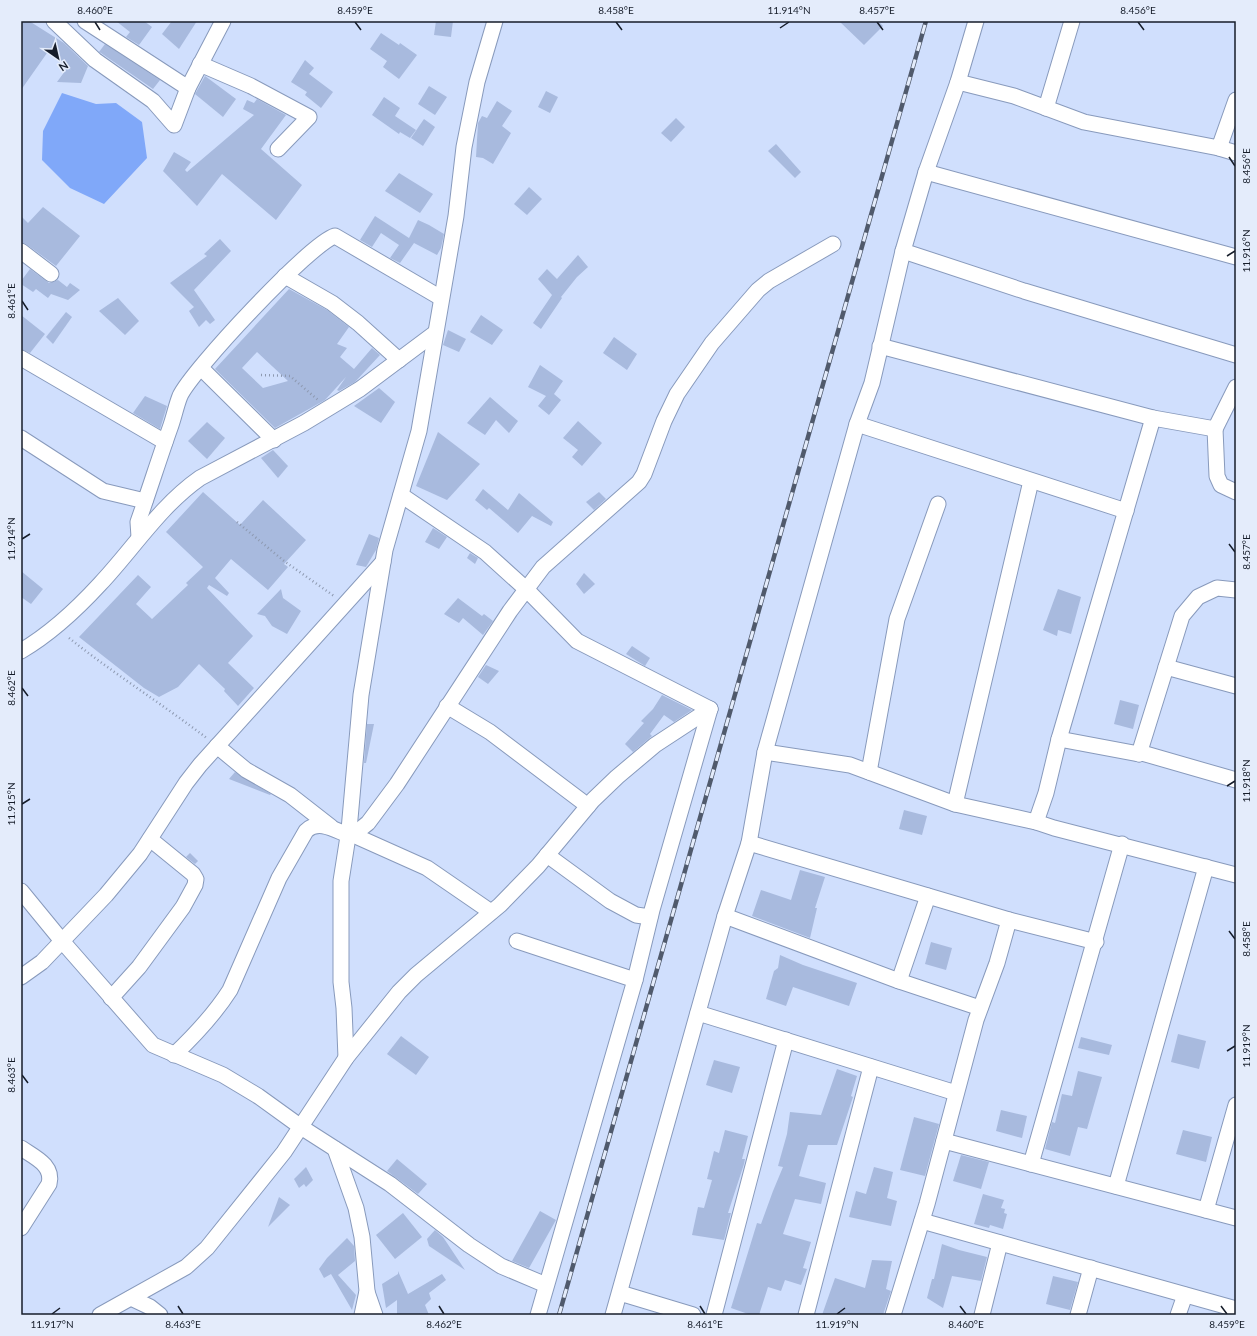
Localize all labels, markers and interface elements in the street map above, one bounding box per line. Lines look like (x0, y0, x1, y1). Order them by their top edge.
text: 8.460°E (77, 4, 113, 16)
text: 8.459°E (337, 4, 373, 16)
text: 8.458°E (598, 4, 634, 16)
text: 11.914°N (767, 4, 811, 16)
text: 8.457°E (859, 4, 895, 16)
text: 8.456°E (1120, 4, 1156, 16)
north arrow (38, 38, 78, 78)
text: N (57, 59, 71, 74)
text: 8.456°E (1240, 148, 1252, 184)
text: 11.916°N (1240, 229, 1252, 273)
text: 8.461°E (5, 283, 17, 319)
text: 11.914°N (5, 517, 17, 561)
text: 8.457°E (1240, 534, 1252, 570)
text: 8.462°E (5, 670, 17, 706)
text: 11.918°N (1240, 759, 1252, 803)
text: 11.915°N (5, 782, 17, 826)
text: 8.458°E (1240, 921, 1252, 957)
text: 11.919°N (1240, 1024, 1252, 1068)
text: 8.463°E (5, 1057, 17, 1093)
text: 11.917°N (30, 1318, 74, 1330)
text: 8.463°E (165, 1318, 201, 1330)
text: 8.462°E (426, 1318, 462, 1330)
text: 8.461°E (687, 1318, 723, 1330)
text: 11.919°N (815, 1318, 859, 1330)
text: 8.460°E (948, 1318, 984, 1330)
text: 8.459°E (1209, 1318, 1245, 1330)

